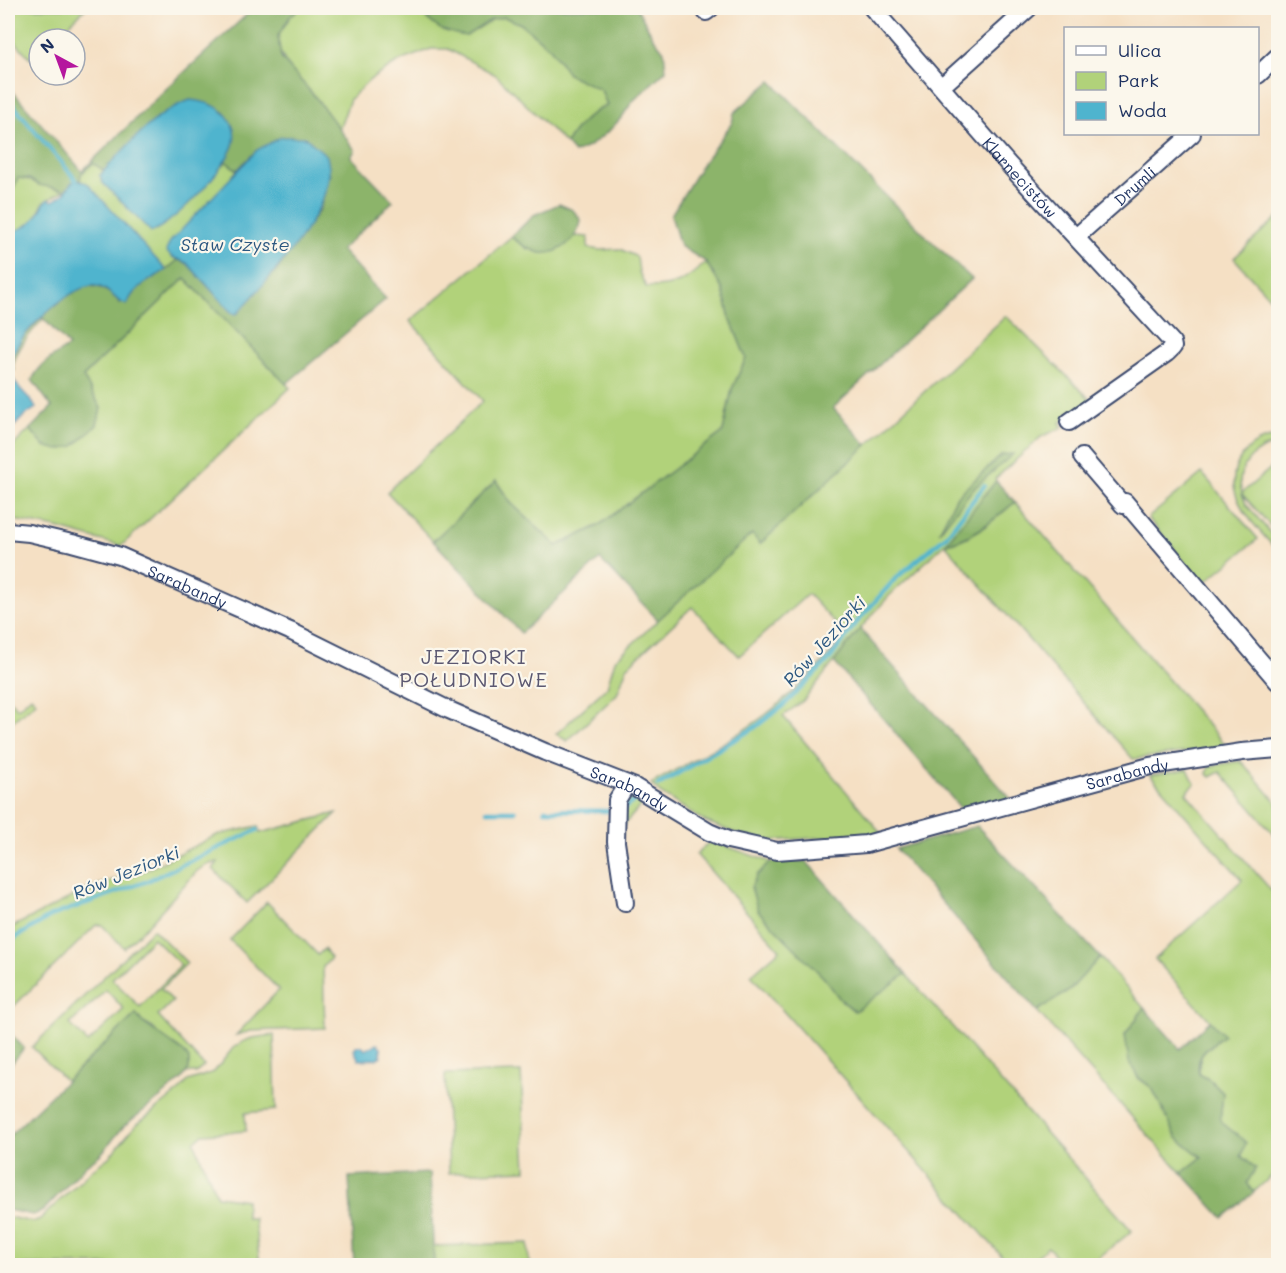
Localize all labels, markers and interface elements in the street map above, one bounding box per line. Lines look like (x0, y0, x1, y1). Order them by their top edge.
north arrow (27, 27, 87, 87)
legend (1064, 27, 1259, 135)
text: N (35, 33, 58, 57)
text: Ulica (1118, 38, 1162, 62)
text: Park (1118, 68, 1159, 92)
text: Woda (1118, 98, 1167, 122)
street label: Klarnecistów (979, 132, 1062, 222)
street label: Drumli (1109, 161, 1160, 210)
water label: Staw Czyste (180, 232, 290, 256)
street label: Sarabandy (145, 559, 231, 613)
water label: Rów Jeziorki (777, 591, 871, 691)
district label: JEZIORKI POŁUDNIOWE (399, 643, 549, 692)
street label: Sarabandy (1083, 753, 1170, 794)
street label: Sarabandy (587, 760, 673, 816)
water label: Rów Jeziorki (69, 839, 183, 904)

